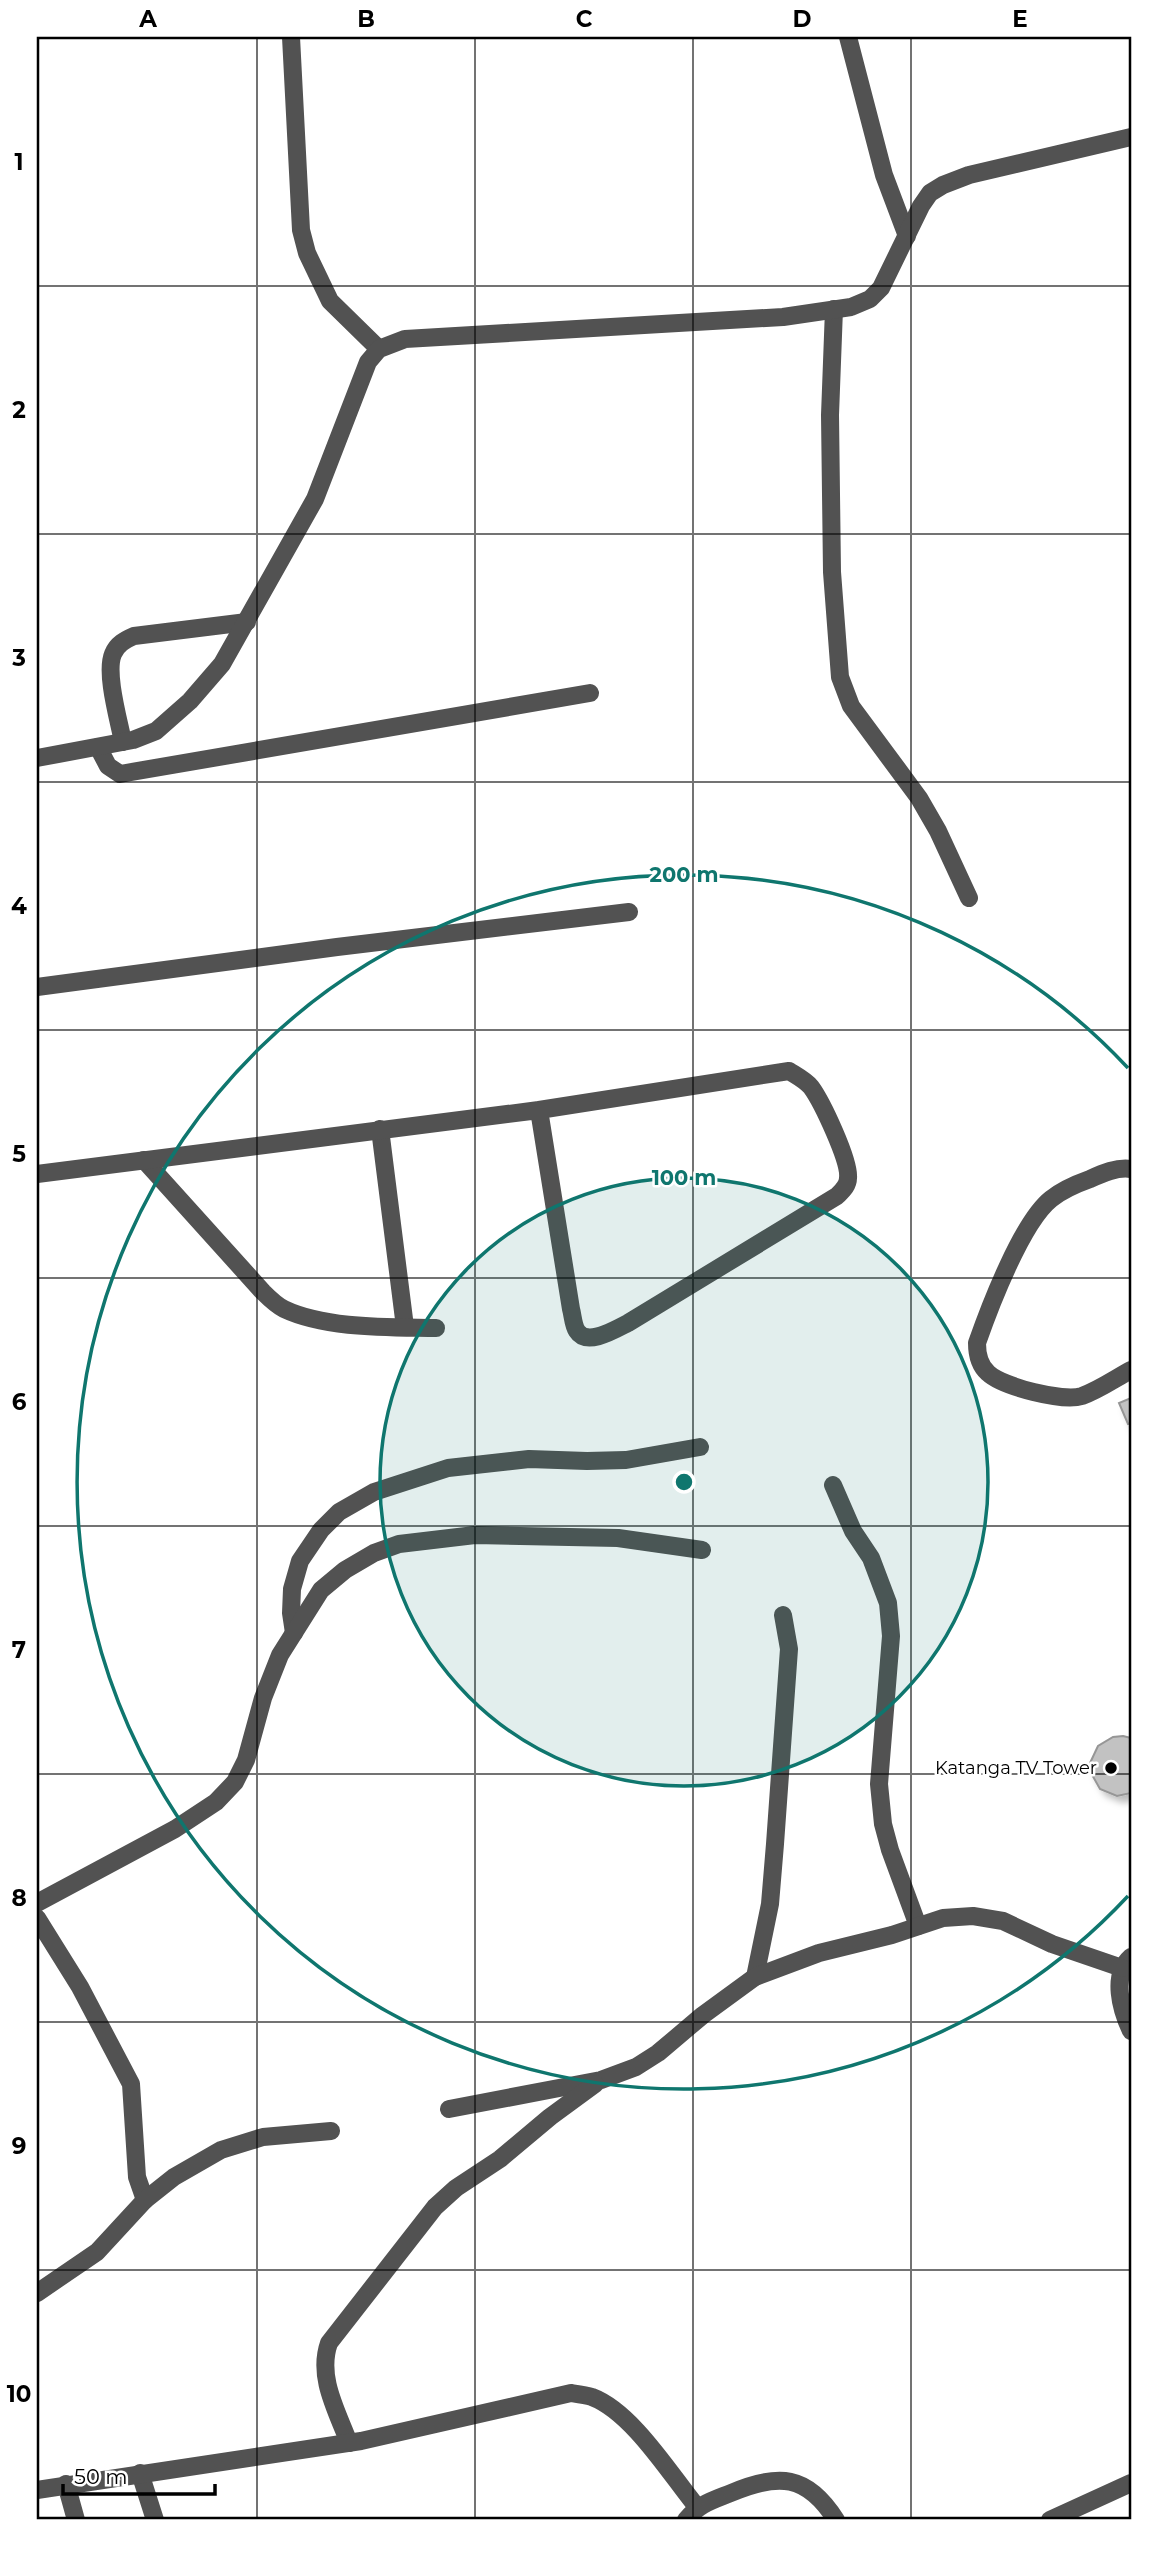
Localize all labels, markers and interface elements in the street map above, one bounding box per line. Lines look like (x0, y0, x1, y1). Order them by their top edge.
text: A (138, 5, 157, 33)
text: B (357, 5, 375, 33)
text: C (576, 5, 593, 33)
text: D (793, 5, 812, 33)
text: E (1012, 5, 1028, 33)
text: 1 (14, 148, 24, 176)
text: 2 (12, 396, 26, 424)
text: 3 (11, 644, 26, 672)
text: 200 m (650, 862, 718, 887)
text: 4 (11, 892, 27, 920)
text: 5 (12, 1140, 26, 1168)
text: 100 m (652, 1165, 716, 1190)
text: 6 (12, 1388, 27, 1416)
centre of rings (672, 1470, 696, 1494)
text: 7 (12, 1636, 26, 1664)
place label: Katanga TV Tower (935, 1757, 1097, 1779)
marker: Katanga TV Tower (1103, 1760, 1119, 1776)
text: 8 (11, 1884, 27, 1912)
text: 9 (12, 2132, 26, 2160)
text: 10 (7, 2380, 31, 2408)
scale bar (63, 2452, 215, 2496)
text: 50 m (74, 2464, 128, 2489)

